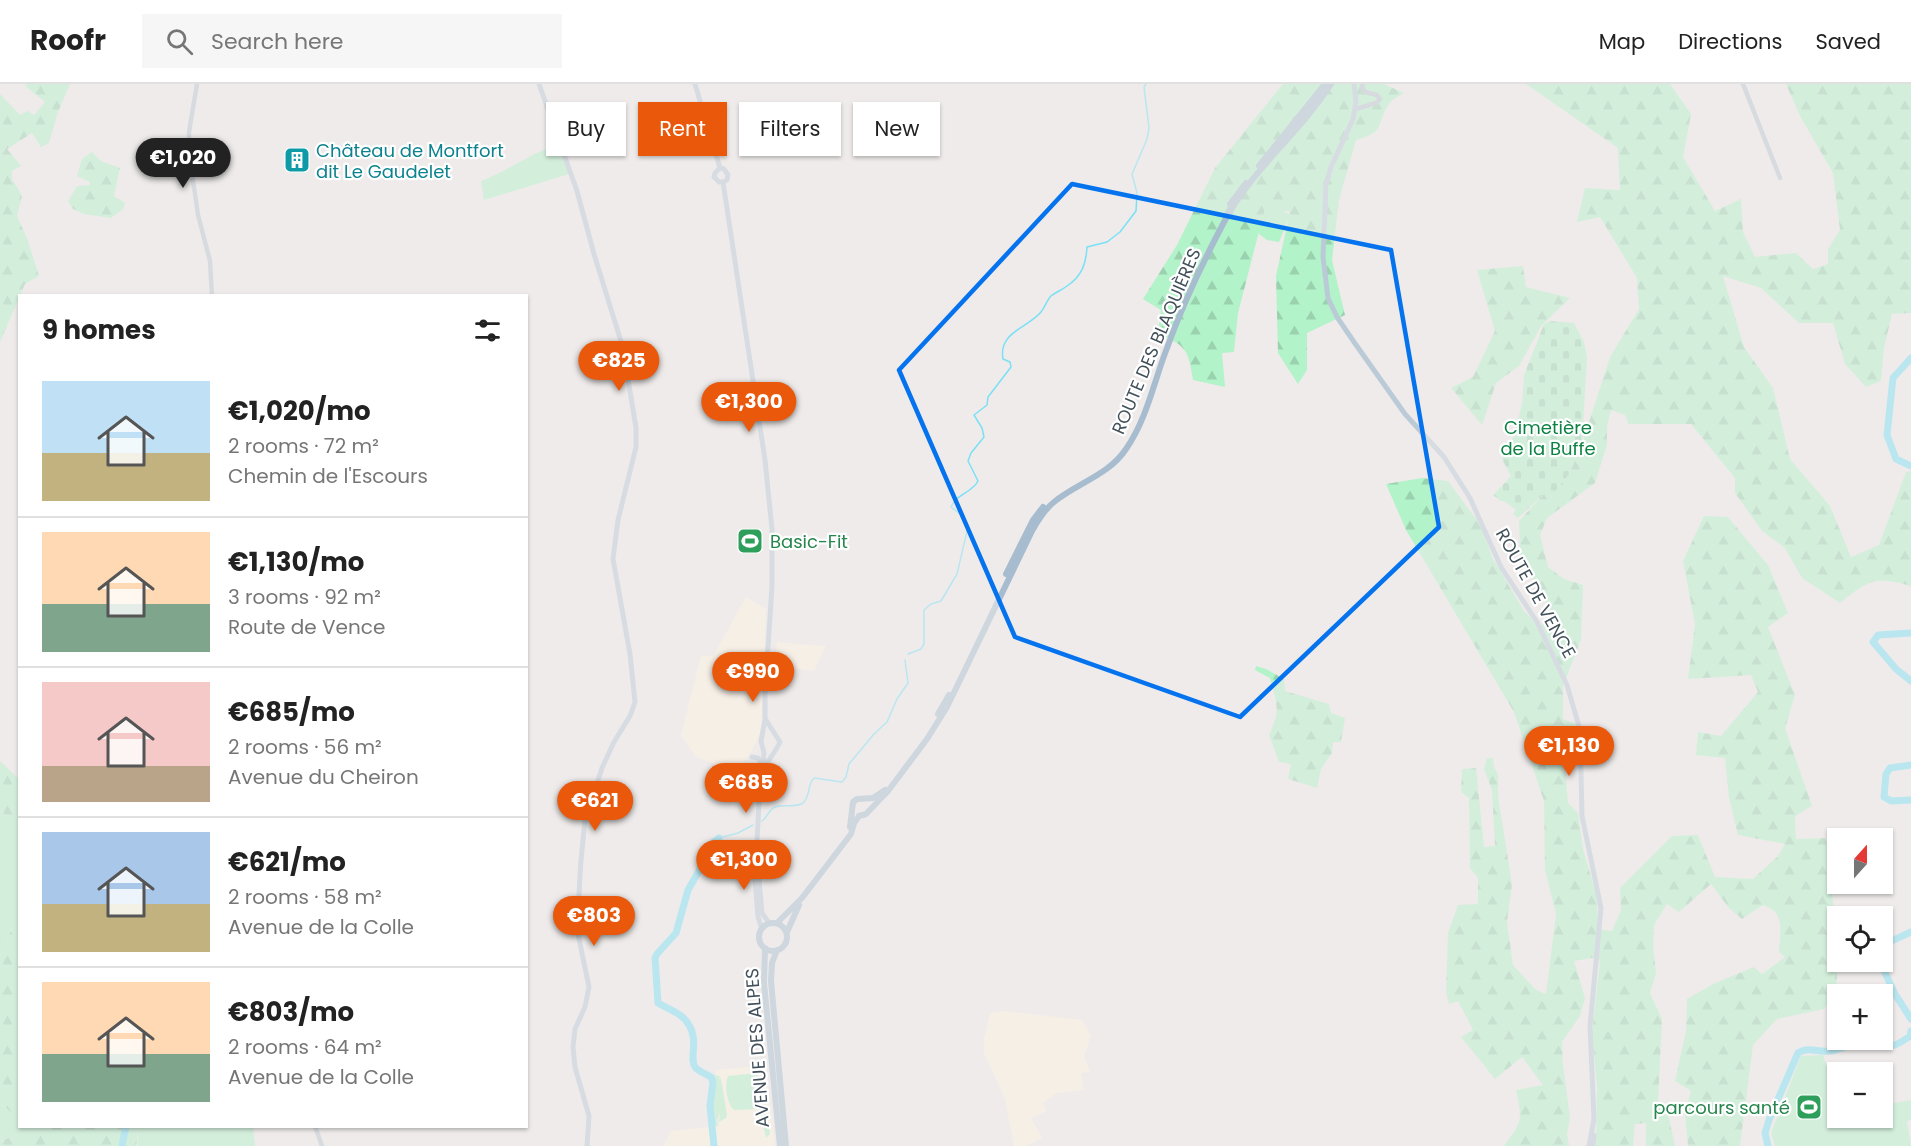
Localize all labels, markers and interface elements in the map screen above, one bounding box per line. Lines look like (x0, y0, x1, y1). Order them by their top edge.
search box (142, 14, 562, 68)
text: Roofr (30, 21, 106, 60)
icon: search (163, 25, 196, 58)
text: Search here (211, 26, 344, 57)
text: Map (1599, 27, 1645, 56)
text: Directions (1678, 27, 1782, 56)
text: Saved (1815, 27, 1881, 56)
chip: Buy (546, 102, 626, 156)
chip: Rent (638, 102, 727, 156)
chip: Filters (739, 102, 841, 156)
chip: New (853, 102, 940, 156)
pin: €1,020 (134, 138, 232, 189)
place label: Château de Montfort dit Le Gaudelet (316, 138, 504, 184)
text: €1,020 (150, 143, 216, 171)
building icon: Château de Montfort dit Le Gaudelet (282, 145, 312, 175)
street label: ROUTE DES BLAQUIÈRES (1105, 244, 1207, 438)
text: 9 homes (42, 312, 156, 348)
icon: filters (471, 314, 504, 347)
pin: €825 (583, 341, 655, 392)
text: €825 (592, 346, 646, 374)
pin: €1,300 (700, 382, 798, 433)
text: €1,300 (715, 387, 783, 415)
text: €1,020/mo (228, 393, 371, 429)
icon: home (90, 405, 162, 477)
park label: Cimetière de la Buffe (1500, 415, 1596, 461)
text: 2 rooms · 72 m² (228, 432, 379, 460)
text: Chemin de l'Escours (228, 462, 428, 490)
street label: ROUTE DE VENCE (1490, 524, 1582, 662)
sports icon: Basic-Fit (735, 526, 765, 556)
place label: Basic-Fit (770, 529, 848, 554)
text: €1,130/mo (228, 544, 364, 580)
icon: home (90, 556, 162, 628)
text: 3 rooms · 92 m² (228, 583, 381, 611)
text: Route de Vence (228, 613, 385, 641)
pin: €990 (717, 652, 789, 703)
text: €990 (726, 657, 780, 685)
text: €685/mo (228, 694, 355, 730)
icon: home (90, 706, 162, 778)
pin: €1,130 (1520, 726, 1618, 777)
text: €1,130 (1538, 731, 1600, 759)
text: 2 rooms · 56 m² (228, 733, 382, 761)
text: Avenue du Cheiron (228, 763, 419, 791)
pin: €685 (710, 763, 782, 814)
text: €685 (719, 768, 773, 796)
pin: €621 (559, 781, 631, 832)
text: €621 (571, 786, 619, 814)
north arrow (1827, 828, 1893, 894)
map controls (1827, 828, 1893, 1128)
pin: €1,300 (695, 840, 793, 891)
text: €621/mo (228, 844, 346, 880)
text: €1,300 (710, 845, 778, 873)
icon: home (90, 856, 162, 928)
text: 2 rooms · 58 m² (228, 883, 382, 911)
pin: €803 (558, 896, 630, 947)
text: €803 (567, 901, 621, 929)
button: locate (1827, 906, 1893, 972)
text: Avenue de la Colle (228, 913, 414, 941)
street label: AVENUE DES ALPES (739, 967, 775, 1129)
button: + (1827, 984, 1893, 1050)
text: €803/mo (228, 994, 354, 1030)
icon: home (90, 1006, 162, 1078)
text: 2 rooms · 64 m² (228, 1033, 382, 1061)
button: − (1827, 1062, 1893, 1128)
text: Avenue de la Colle (228, 1063, 414, 1091)
sports icon: parcours santé (1794, 1092, 1824, 1122)
place label: parcours santé (1653, 1095, 1790, 1120)

